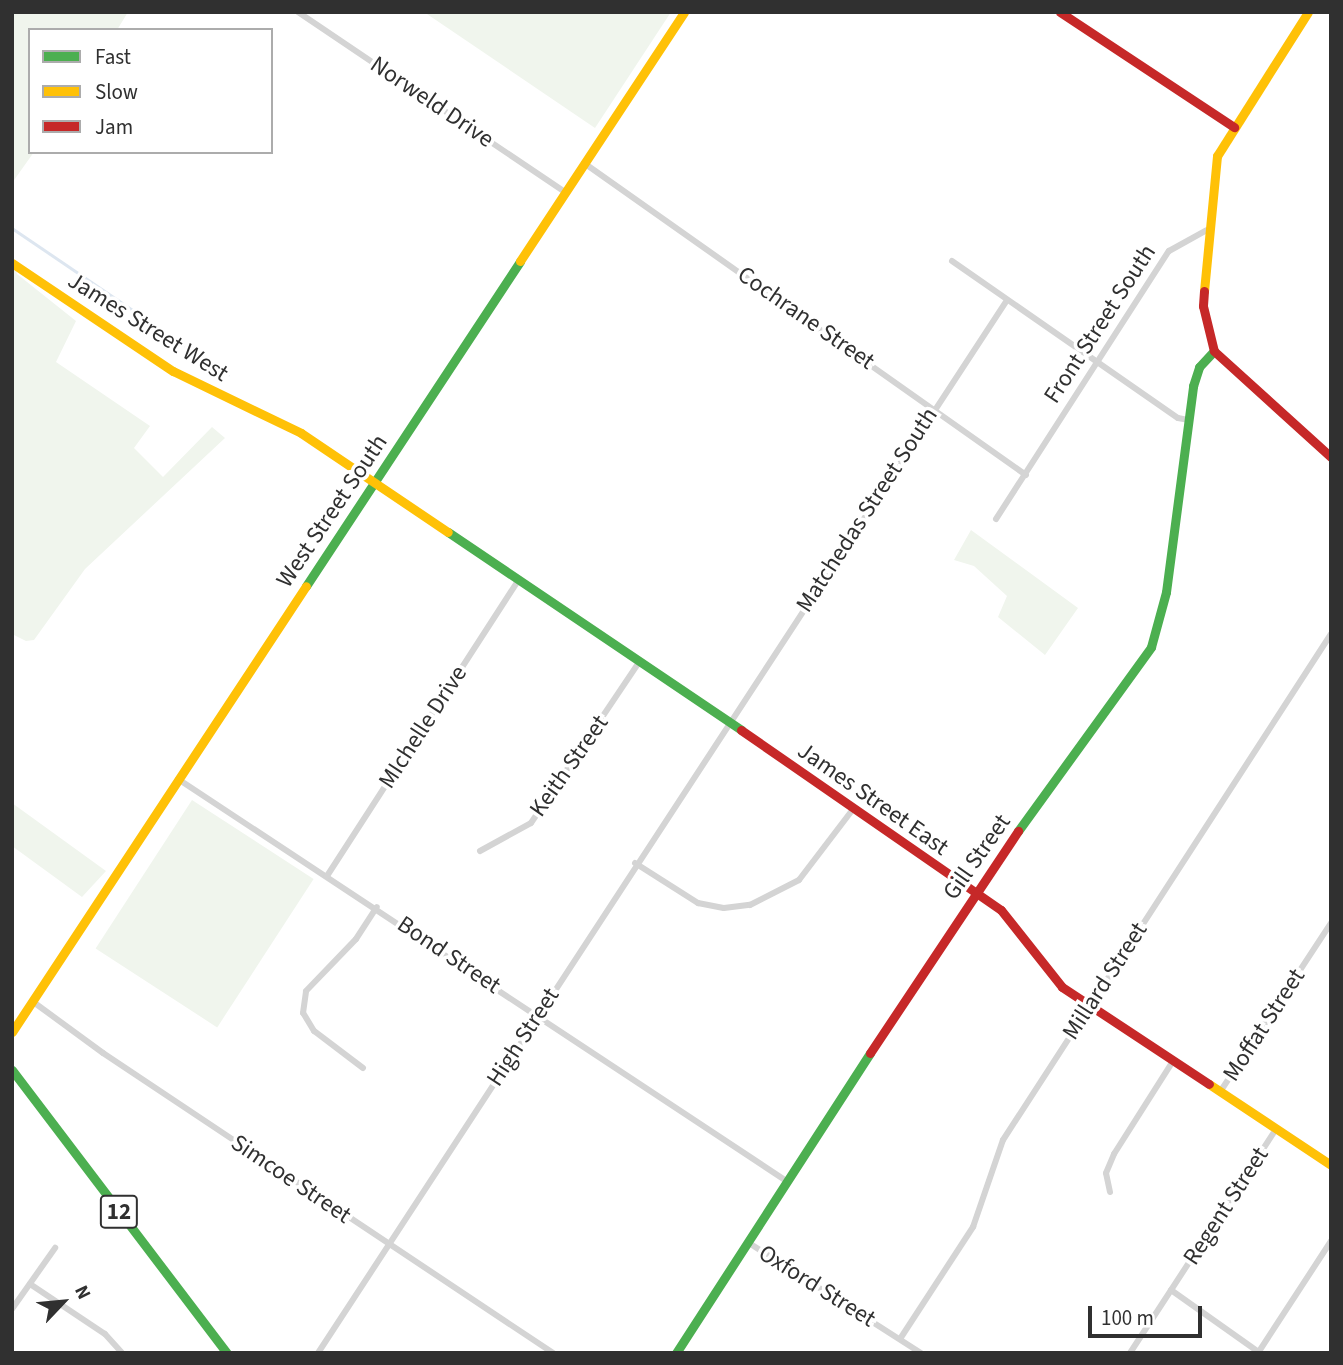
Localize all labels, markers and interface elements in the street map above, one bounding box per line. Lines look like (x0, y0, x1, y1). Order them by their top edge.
legend (28, 28, 273, 154)
text: Fast (95, 42, 131, 72)
street label: Norweld Drive (365, 50, 499, 154)
text: Slow (95, 77, 138, 107)
text: Jam (95, 112, 133, 142)
street label: Front Street South (1038, 239, 1162, 409)
street label: Cochrane Street (732, 260, 880, 376)
street label: James Street West (63, 266, 233, 388)
street label: Matchedas Street South (790, 402, 944, 618)
street label: West Street South (270, 429, 394, 593)
street label: MIchelle Drive (373, 660, 473, 794)
street label: Keith Street (523, 710, 615, 822)
street label: James Street East (792, 736, 954, 862)
street label: Gill Street (937, 809, 1017, 905)
street label: Bond Street (392, 910, 506, 1000)
street label: Millard Street (1056, 917, 1154, 1045)
street label: Moffat Street (1217, 963, 1311, 1087)
street label: High Street (481, 982, 565, 1092)
street label: Simcoe Street (225, 1128, 357, 1230)
street label: Regent Street (1177, 1142, 1275, 1270)
road number: 12 (100, 1192, 138, 1232)
street label: Oxford Street (753, 1239, 881, 1333)
north arrow (28, 1267, 98, 1337)
text: N (67, 1281, 97, 1304)
scale bar (1091, 1292, 1205, 1336)
text: 100 m (1101, 1303, 1154, 1333)

